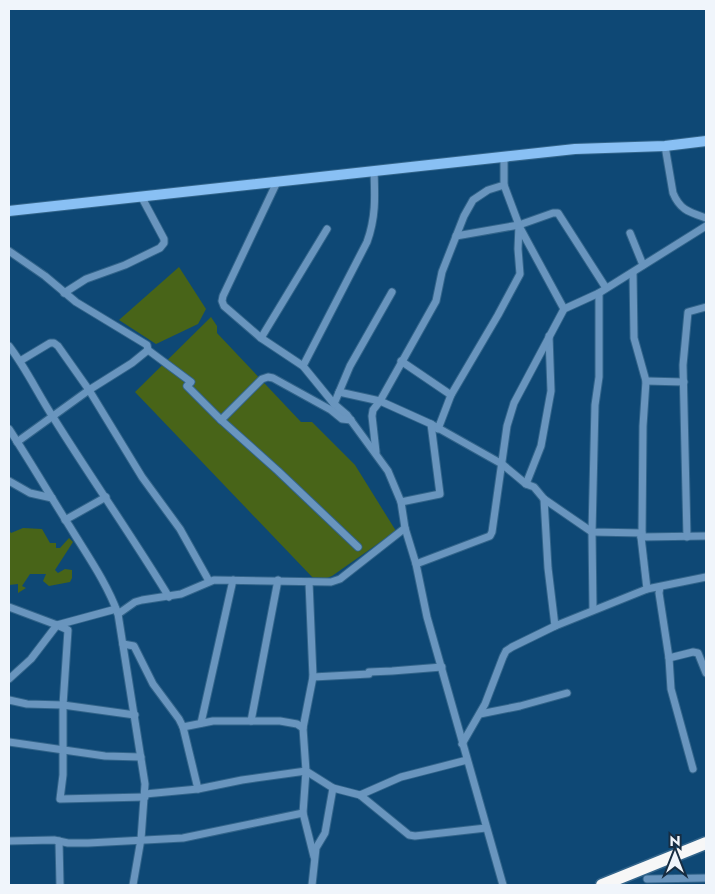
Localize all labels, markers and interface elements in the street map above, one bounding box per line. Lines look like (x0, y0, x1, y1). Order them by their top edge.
north arrow (650, 829, 700, 879)
text: N (669, 831, 681, 851)

